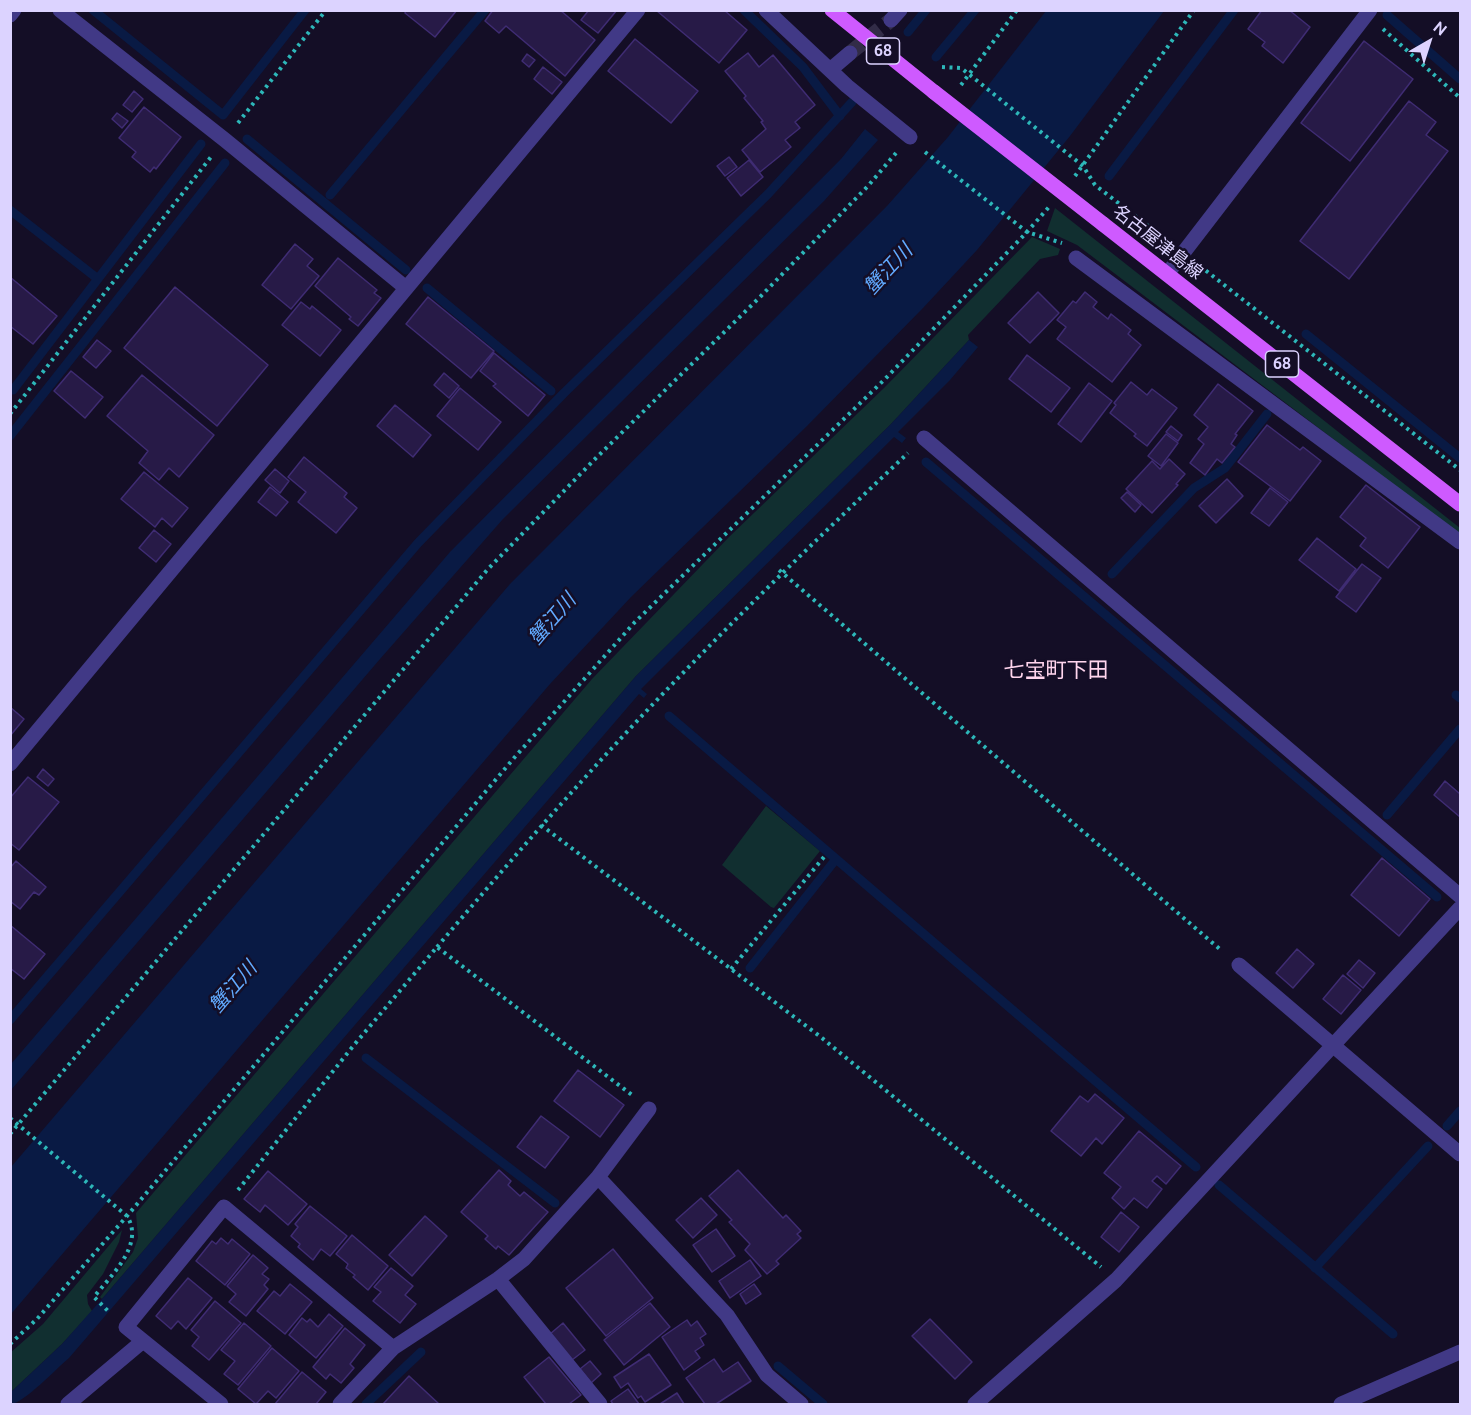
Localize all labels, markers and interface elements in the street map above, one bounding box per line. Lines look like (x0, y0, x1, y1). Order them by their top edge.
north arrow (1399, 12, 1459, 72)
text: N (1430, 17, 1451, 39)
road number: 68 (866, 38, 900, 64)
street label: 名古屋津島線 (1109, 200, 1207, 284)
water label: 蟹江川 (859, 239, 917, 299)
road number: 68 (1266, 351, 1298, 377)
water label: 蟹江川 (523, 588, 581, 650)
district label: 七宝町下田 (1004, 657, 1108, 683)
water label: 蟹江川 (204, 956, 262, 1018)

